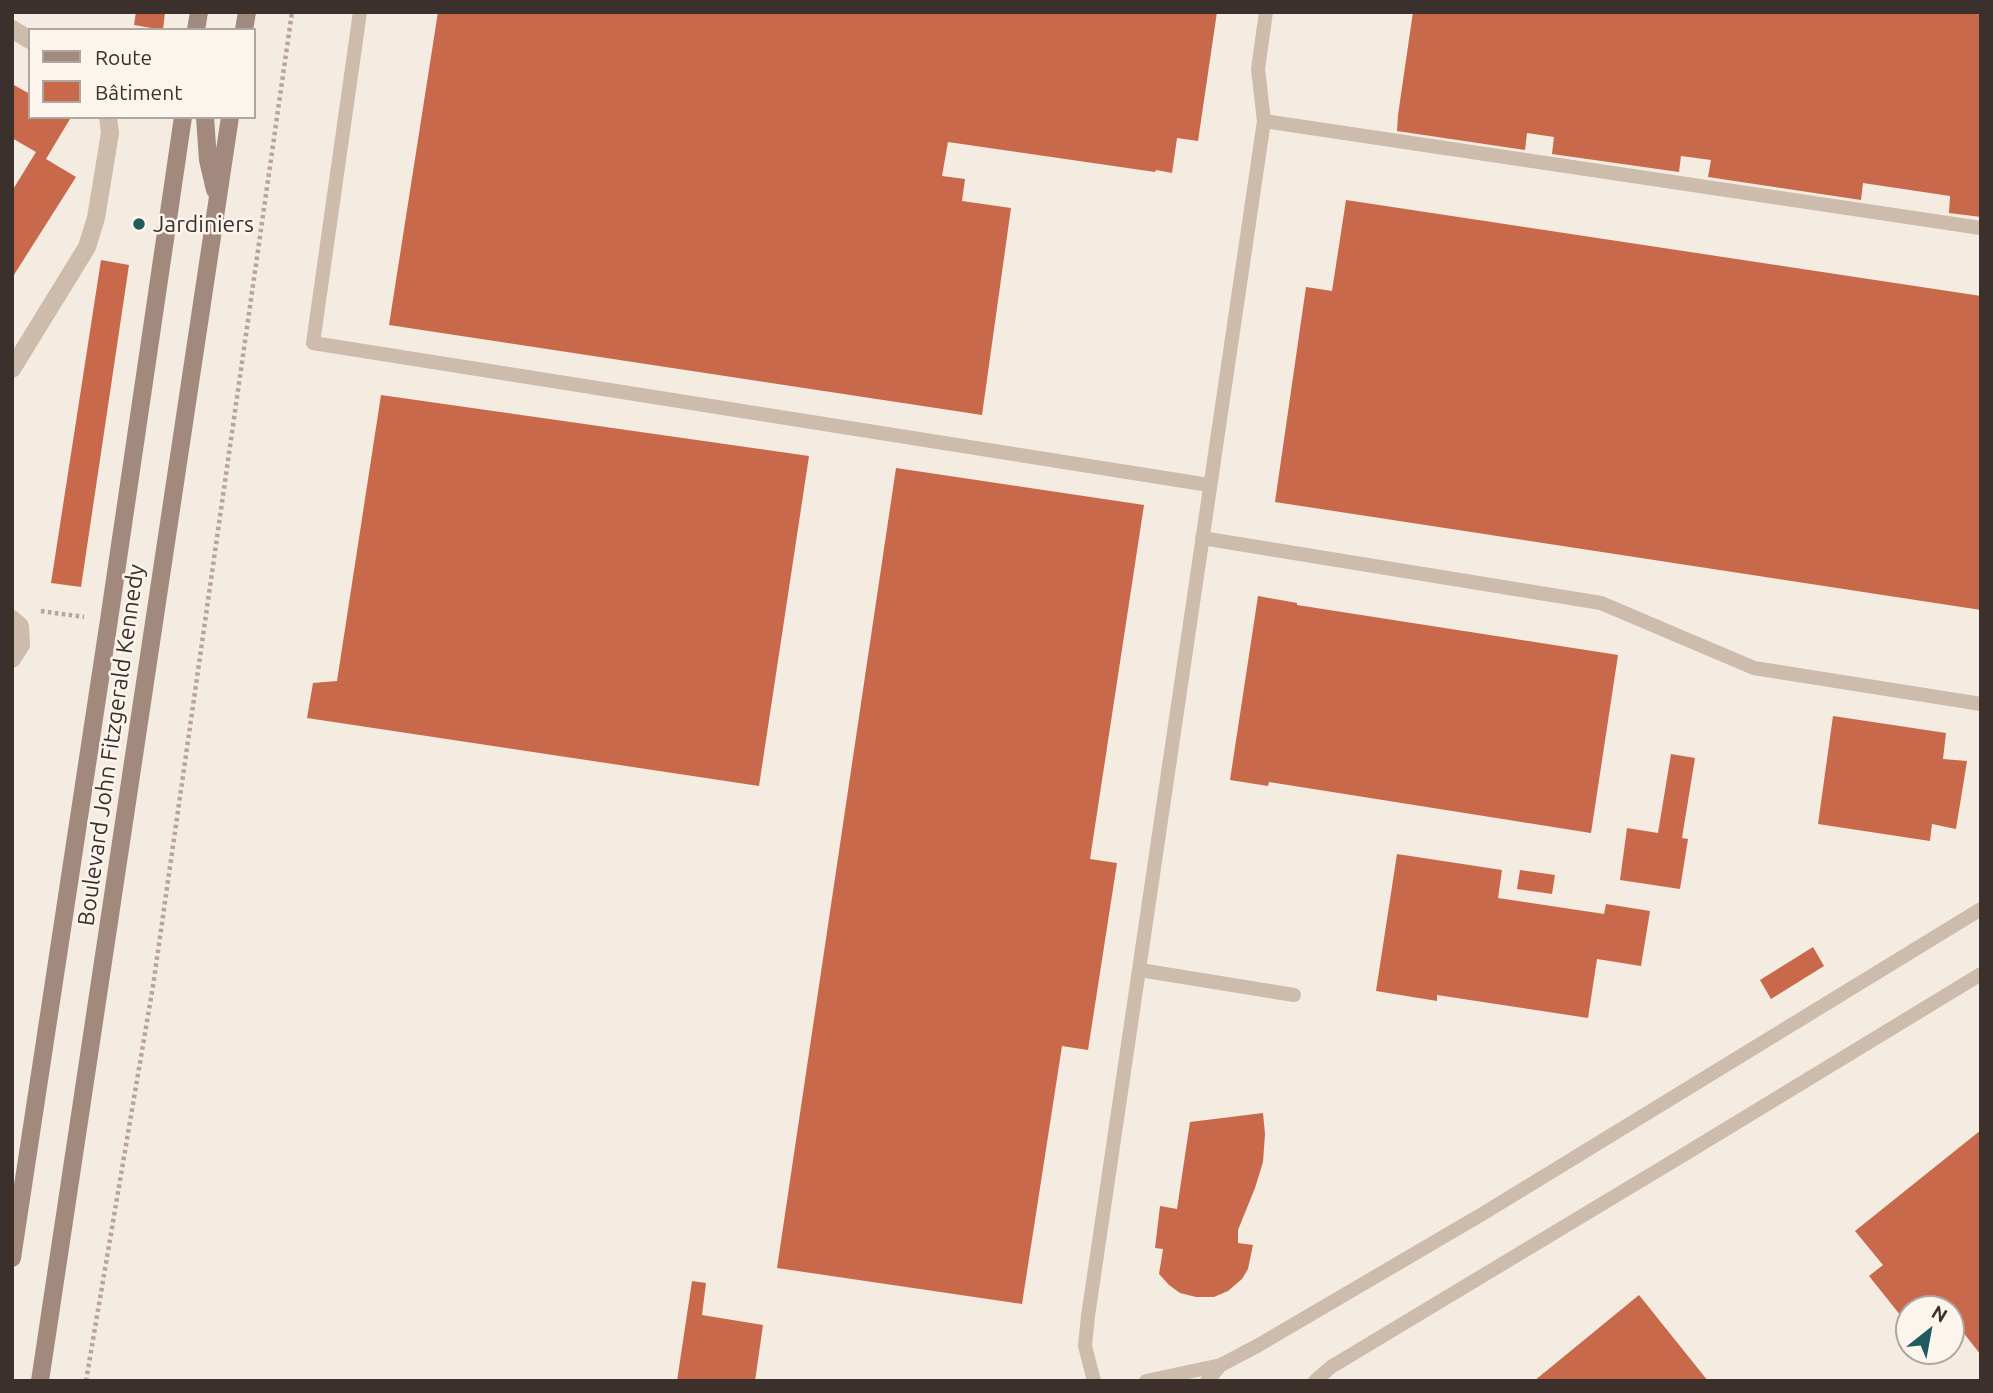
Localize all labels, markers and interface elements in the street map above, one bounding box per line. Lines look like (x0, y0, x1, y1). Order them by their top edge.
legend (28, 28, 256, 119)
text: Route (95, 45, 152, 69)
text: Bâtiment (95, 80, 182, 104)
place label: Jardiniers (153, 210, 254, 238)
marker: Jardiniers (131, 216, 147, 232)
street label: Boulevard John Fitzgerald Kennedy (72, 562, 150, 928)
north arrow (1895, 1295, 1965, 1365)
text: N (1928, 1301, 1952, 1327)

